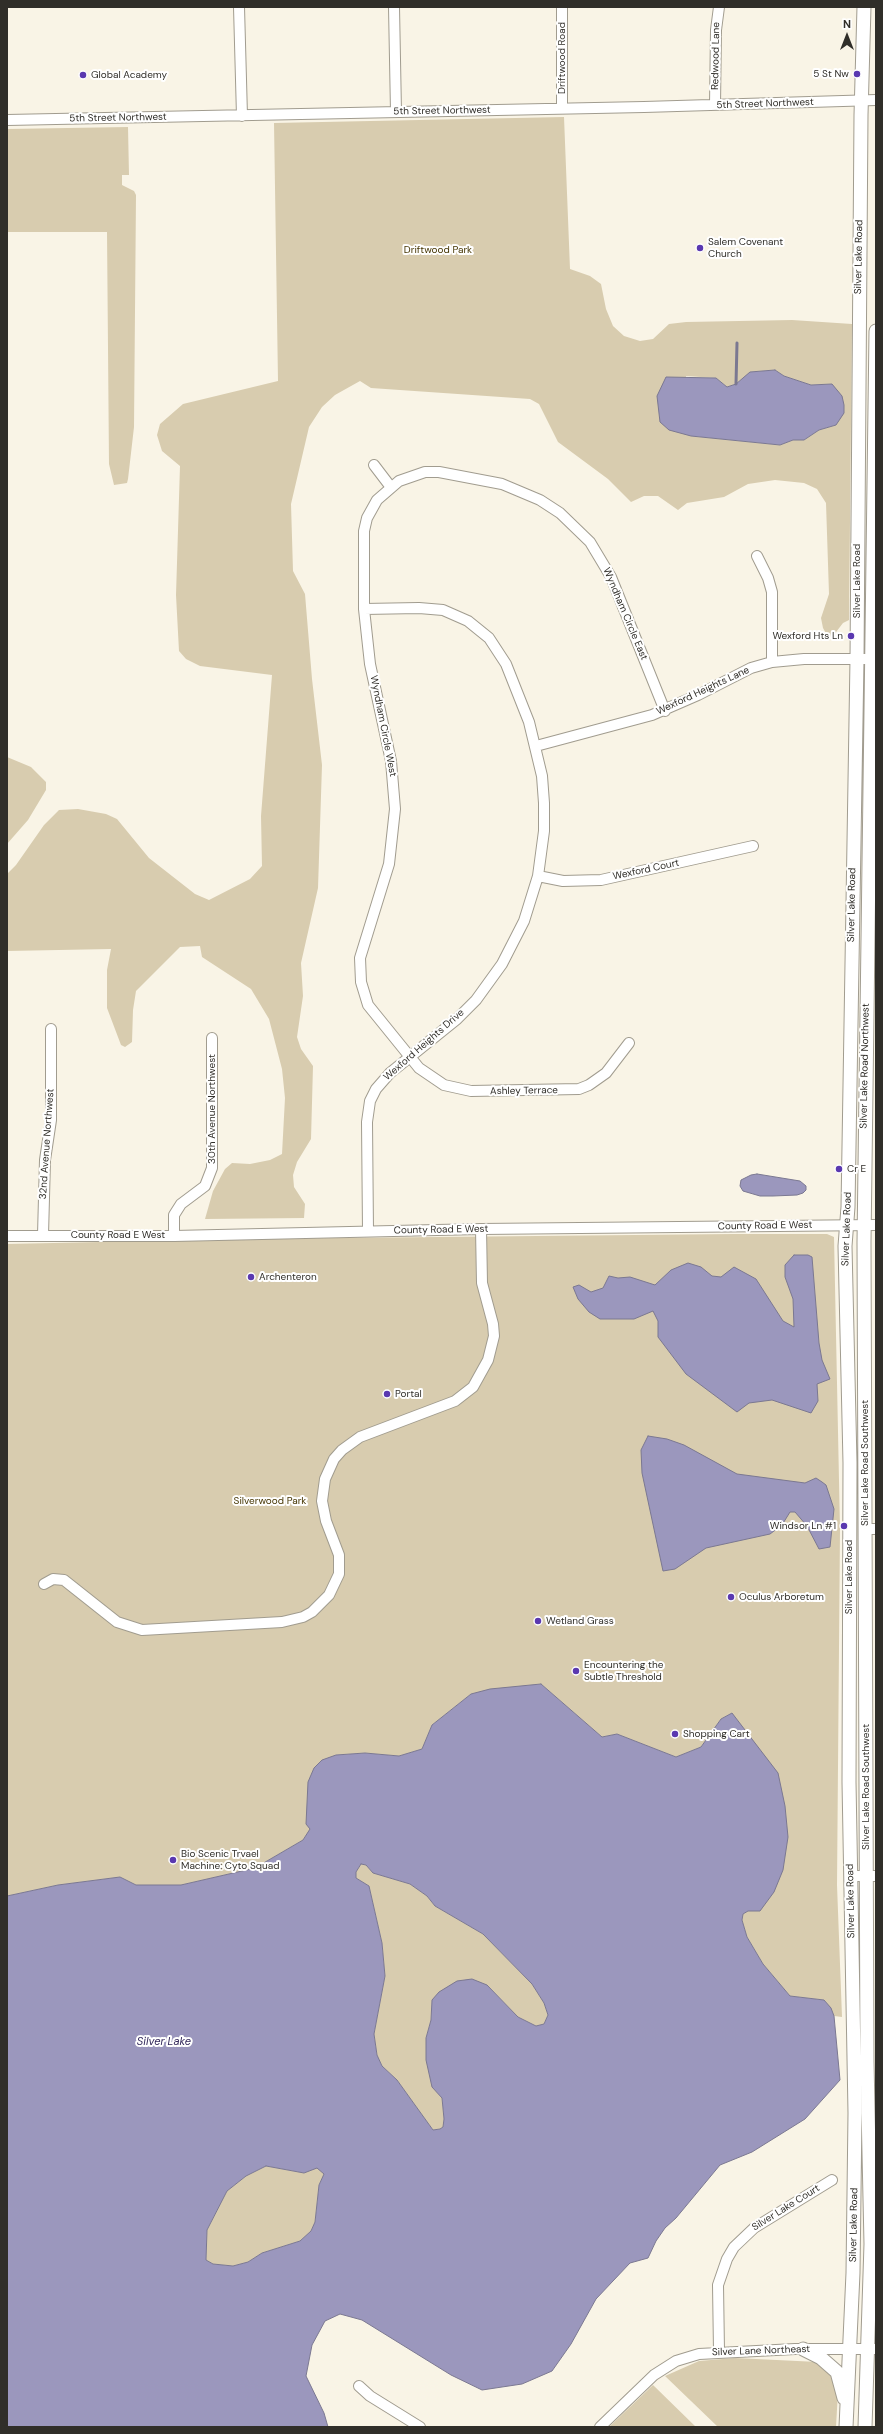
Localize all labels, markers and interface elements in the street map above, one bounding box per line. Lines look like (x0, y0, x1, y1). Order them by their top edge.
north arrow (827, 16, 867, 56)
text: N (843, 17, 851, 31)
street label: Driftwood Road (556, 22, 568, 94)
street label: Redwood Lane (709, 22, 723, 90)
place label: 5 St Nw (813, 68, 849, 80)
place label: Global Academy (91, 69, 167, 81)
marker: 5 St Nw (852, 69, 862, 79)
marker: Global Academy (78, 70, 88, 80)
street label: 5th Street Northwest (716, 96, 814, 112)
street label: 5th Street Northwest (393, 104, 491, 118)
street label: 5th Street Northwest (69, 111, 167, 125)
street label: Silver Lake Road (852, 220, 866, 294)
place label: Salem Covenant Church (708, 236, 783, 260)
marker: Salem Covenant Church (695, 243, 705, 253)
park label: Driftwood Park (404, 244, 472, 256)
street label: Silver Lake Road (851, 544, 863, 618)
street label: Wyndham Circle East (600, 566, 650, 662)
place label: Wexford Hts Ln (772, 630, 843, 642)
marker: Wexford Hts Ln (846, 631, 856, 641)
street label: Wexford Heights Lane (655, 664, 751, 718)
street label: Wyndham Circle West (367, 674, 399, 778)
street label: Wexford Court (612, 857, 680, 883)
street label: Silver Lake Road (845, 868, 859, 942)
street label: Silver Lake Road Northwest (858, 1003, 872, 1129)
street label: Wexford Heights Drive (381, 1007, 467, 1083)
street label: 30th Avenue Northwest (206, 1054, 218, 1164)
street label: Ashley Terrace (490, 1084, 558, 1098)
street label: 32nd Avenue Northwest (37, 1088, 57, 1200)
place label: Cr E (847, 1163, 866, 1175)
marker: Cr E (834, 1164, 844, 1174)
street label: Silver Lake Road (840, 1192, 854, 1266)
street label: County Road E West (718, 1219, 812, 1233)
street label: County Road E West (394, 1223, 488, 1237)
street label: County Road E West (71, 1229, 165, 1241)
place label: Archenteron (259, 1271, 317, 1283)
marker: Archenteron (246, 1272, 256, 1282)
place label: Portal (395, 1388, 422, 1400)
marker: Portal (382, 1389, 392, 1399)
street label: Silver Lake Road Southwest (859, 1400, 871, 1526)
park label: Silverwood Park (234, 1495, 306, 1507)
place label: Windsor Ln #1 (770, 1520, 836, 1532)
marker: Windsor Ln #1 (839, 1521, 849, 1531)
street label: Silver Lake Road (843, 1540, 855, 1614)
place label: Oculus Arboretum (739, 1591, 824, 1603)
marker: Oculus Arboretum (726, 1592, 736, 1602)
place label: Wetland Grass (546, 1615, 614, 1627)
marker: Wetland Grass (533, 1616, 543, 1626)
place label: Encountering the Subtle Threshold (584, 1659, 663, 1682)
marker: Encountering the Subtle Threshold (571, 1666, 581, 1676)
street label: Silver Lake Road Southwest (860, 1724, 872, 1850)
place label: Shopping Cart (683, 1728, 750, 1740)
marker: Shopping Cart (670, 1729, 680, 1739)
place label: Bio Scenic Trvael Machine: Cyto Squad (181, 1848, 279, 1872)
marker: Bio Scenic Trvael Machine: Cyto Squad (168, 1855, 178, 1865)
street label: Silver Lake Road (844, 1864, 858, 1938)
water label: Silver Lake (137, 2035, 191, 2049)
street label: Silver Lake Court (750, 2182, 822, 2234)
street label: Silver Lake Road (847, 2188, 861, 2262)
street label: Silver Lane Northeast (712, 2343, 810, 2359)

